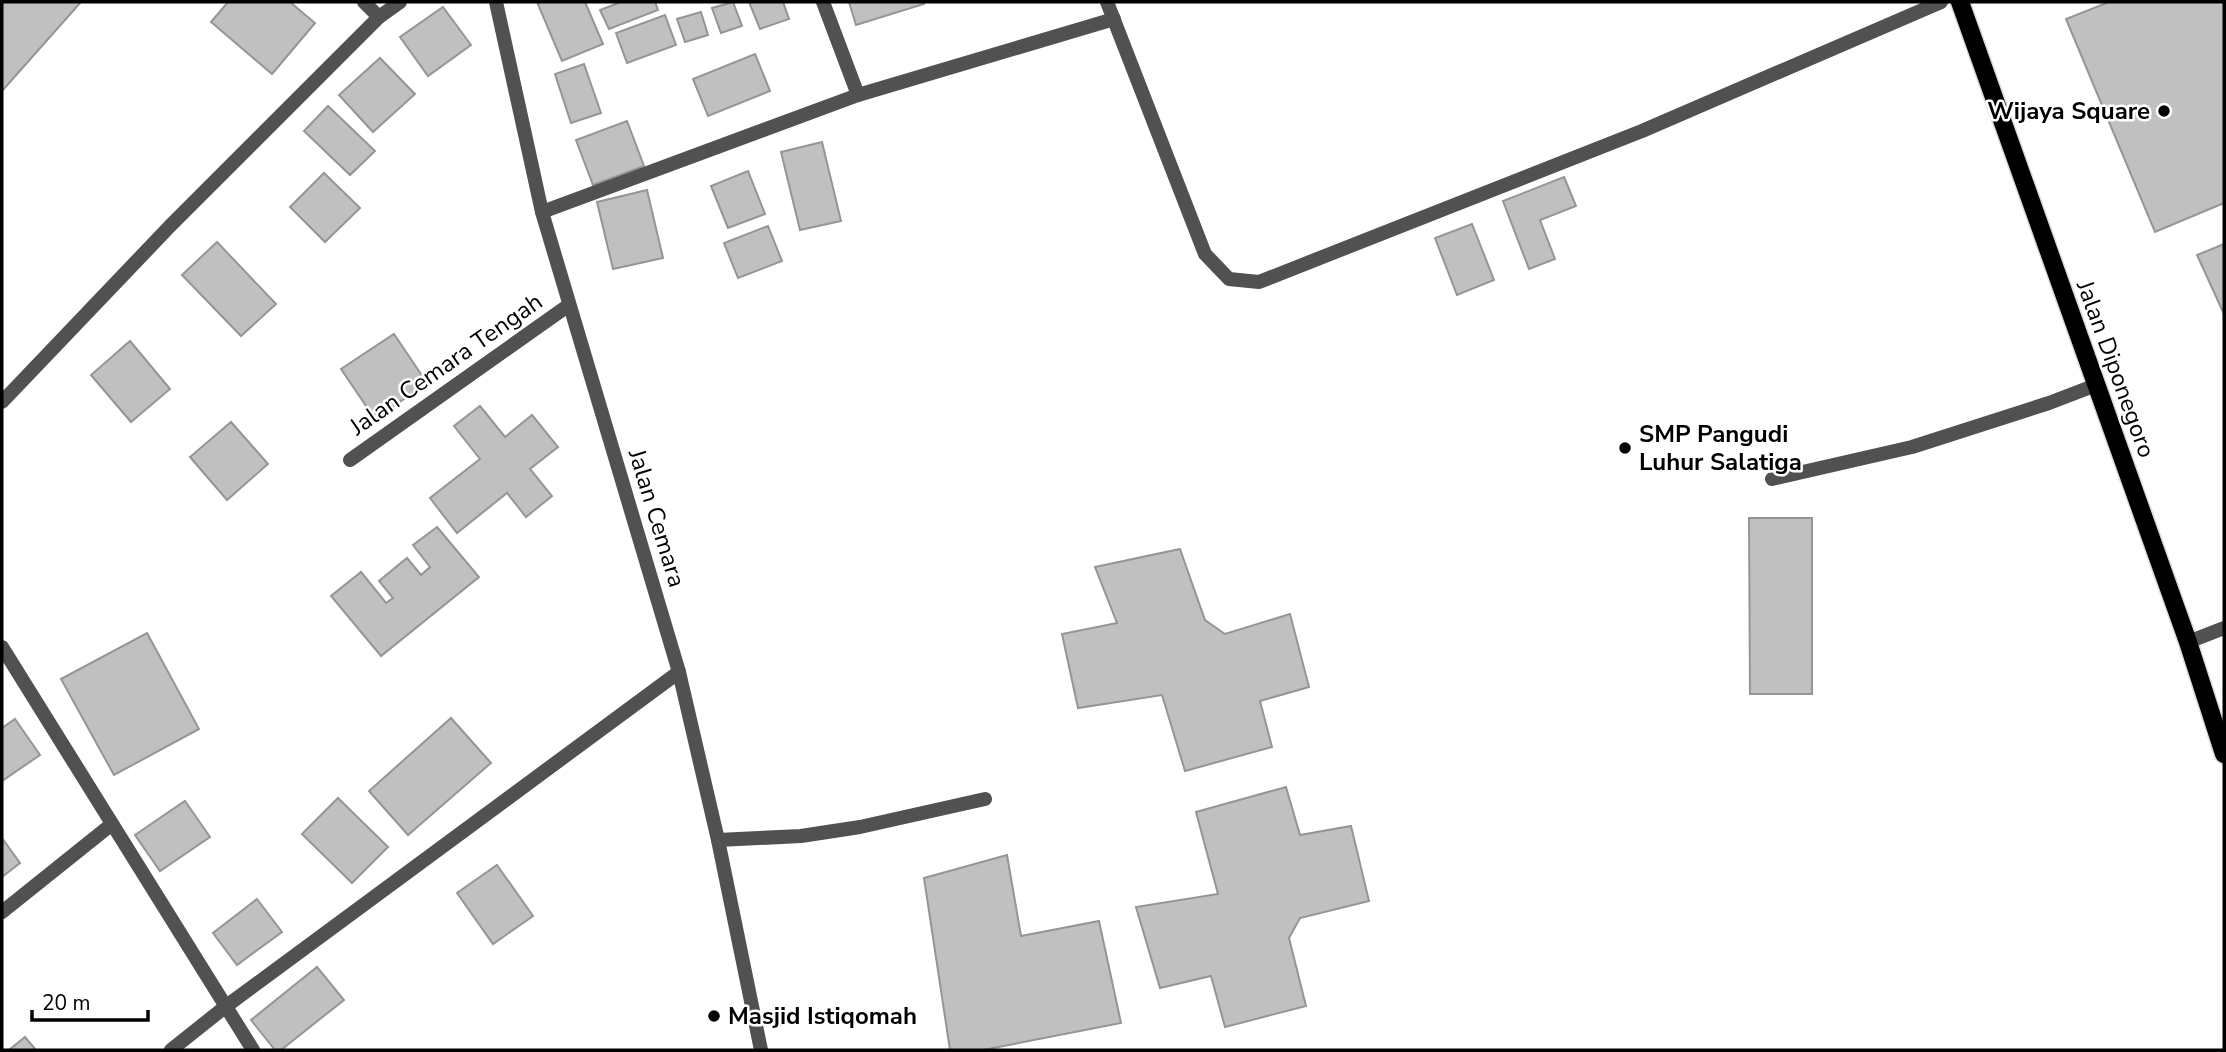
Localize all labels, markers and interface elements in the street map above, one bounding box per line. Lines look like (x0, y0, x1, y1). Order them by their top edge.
place label: Wijaya Square (1987, 95, 2150, 127)
marker: Wijaya Square (2156, 103, 2172, 119)
street label: Jalan Diponegoro (2069, 275, 2163, 462)
street label: Jalan Cemara Tengah (343, 285, 549, 443)
place label: SMP Pangudi Luhur Salatiga (1639, 418, 1802, 478)
marker: SMP Pangudi Luhur Salatiga (1617, 440, 1633, 456)
street label: Jalan Cemara (621, 444, 693, 591)
scale bar (32, 978, 147, 1022)
text: 20 m (42, 989, 91, 1017)
place label: Masjid Istiqomah (728, 1000, 917, 1032)
marker: Masjid Istiqomah (706, 1008, 722, 1024)

